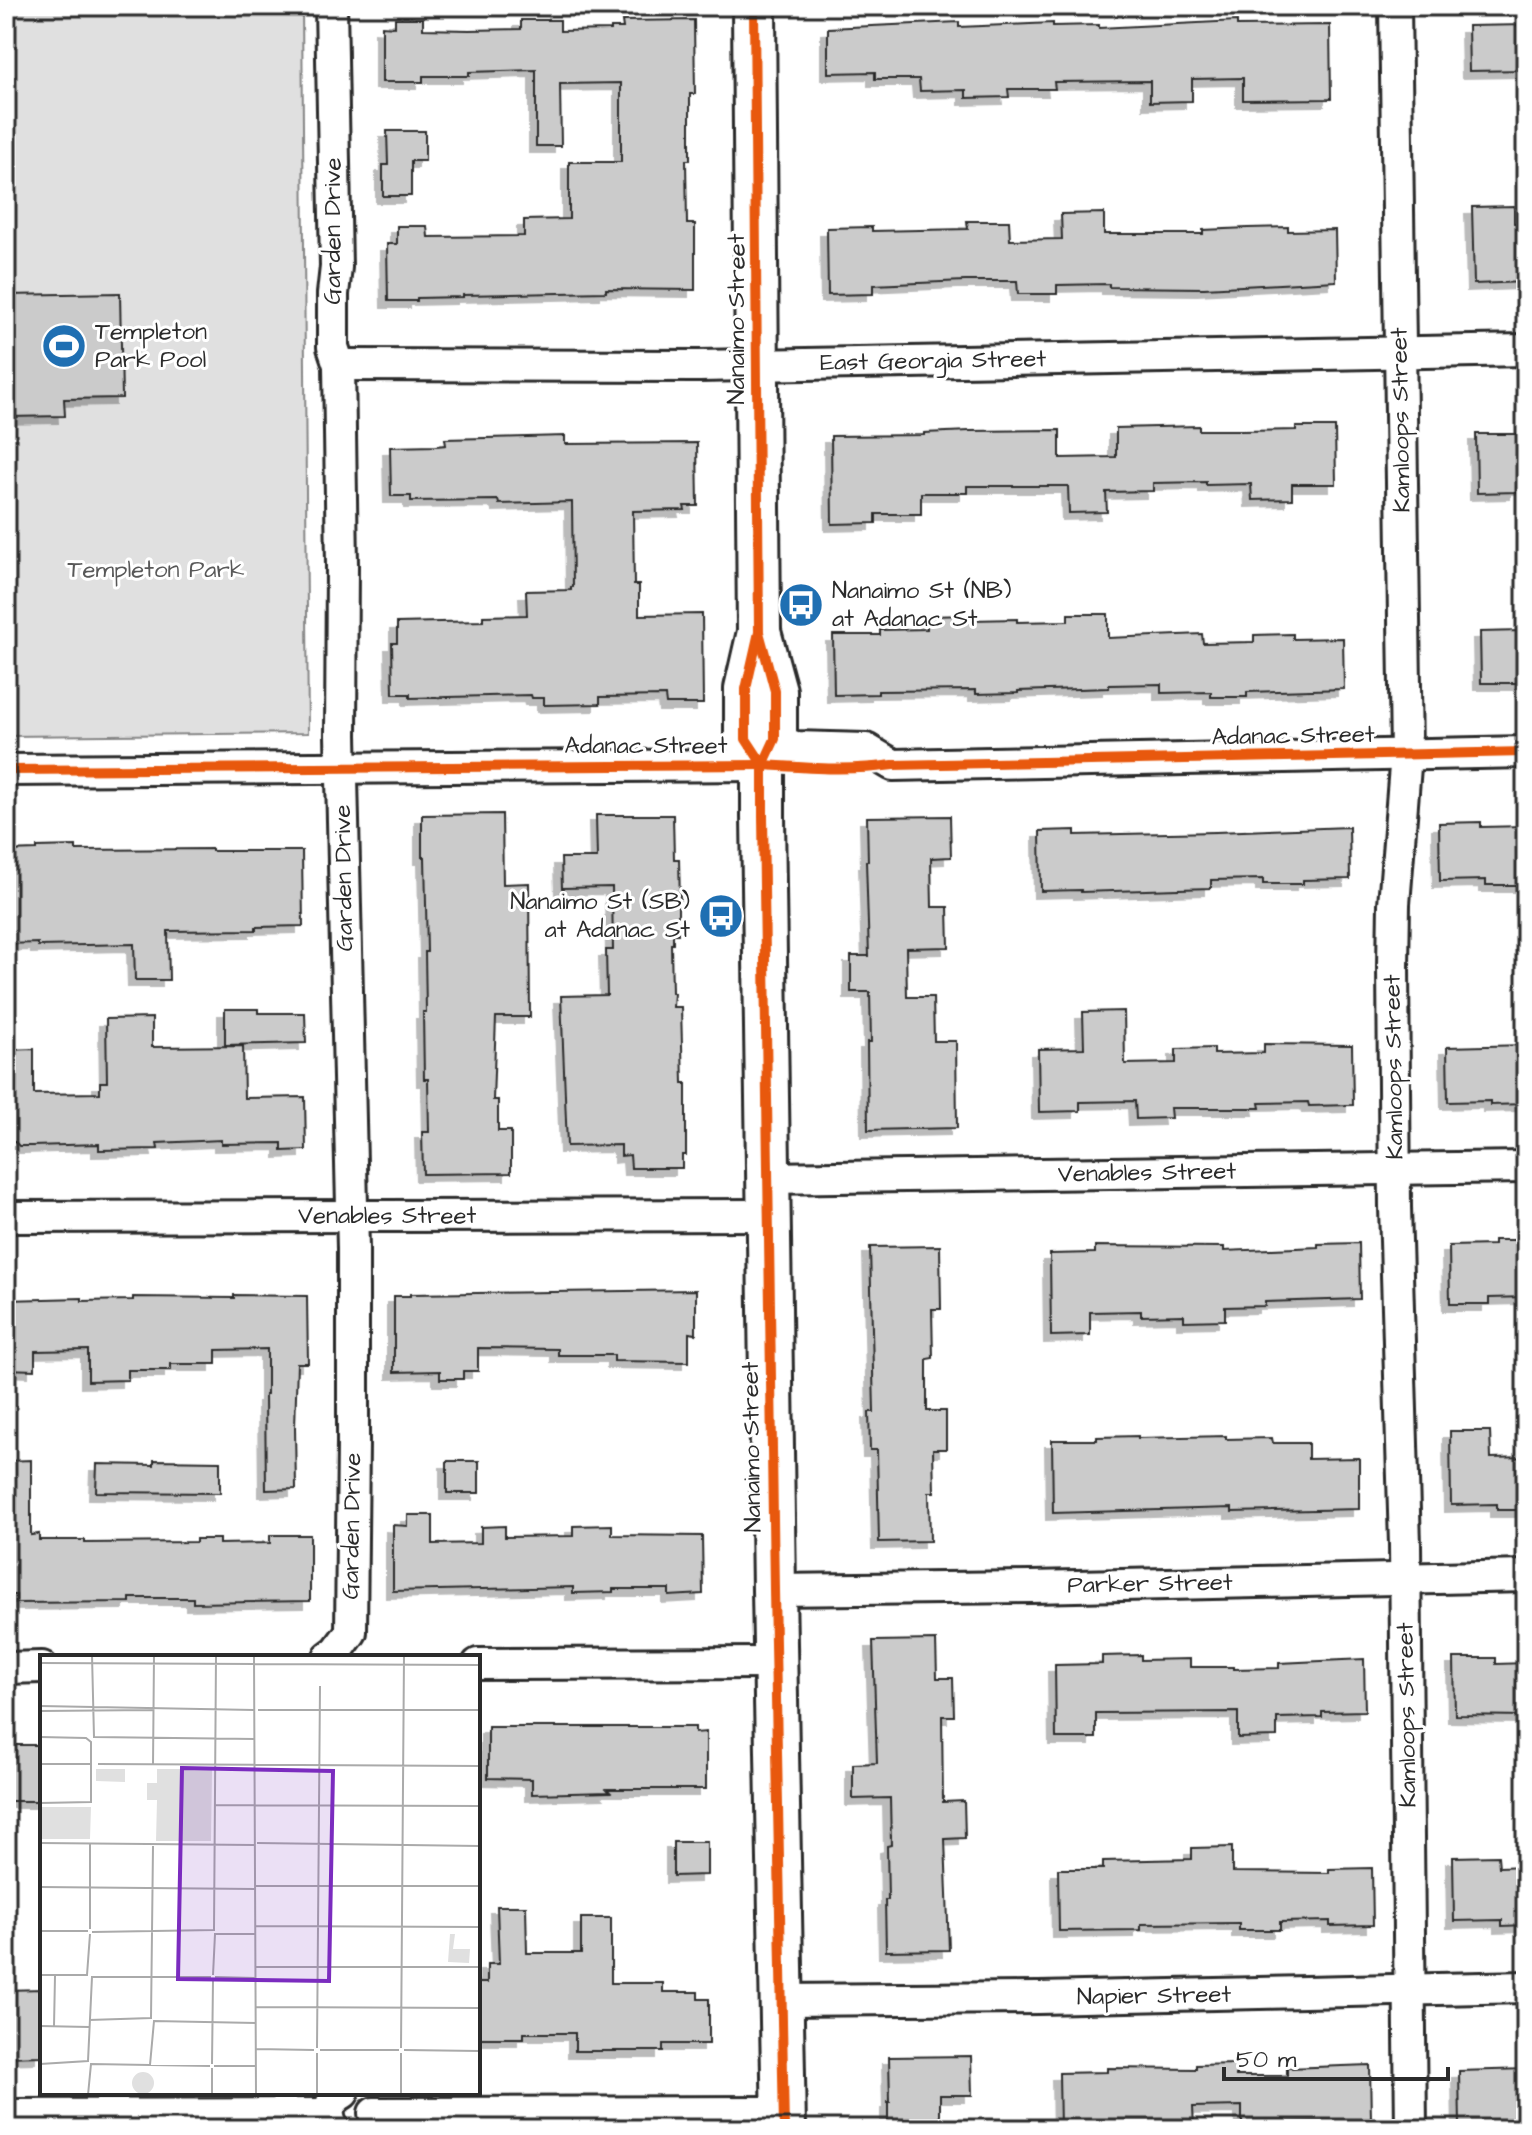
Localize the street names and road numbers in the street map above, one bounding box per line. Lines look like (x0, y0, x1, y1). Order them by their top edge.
street label: Garden Drive (316, 158, 350, 304)
street label: Nanaimo Street (720, 233, 754, 404)
street label: Kamloops Street (1382, 327, 1420, 513)
street label: East Georgia Street (820, 342, 1047, 381)
street label: Adanac Street (1211, 718, 1375, 754)
street label: Adanac Street (565, 729, 728, 763)
street label: Garden Drive (326, 804, 362, 952)
street label: Kamloops Street (1375, 974, 1413, 1160)
street label: Venables Street (1058, 1154, 1237, 1192)
street label: Venables Street (298, 1199, 476, 1233)
street label: Nanaimo Street (734, 1361, 770, 1533)
street label: Garden Drive (334, 1452, 370, 1600)
street label: Parker Street (1067, 1566, 1233, 1602)
street label: Kamloops Street (1388, 1622, 1426, 1808)
street label: Napier Street (1077, 1978, 1232, 2014)

